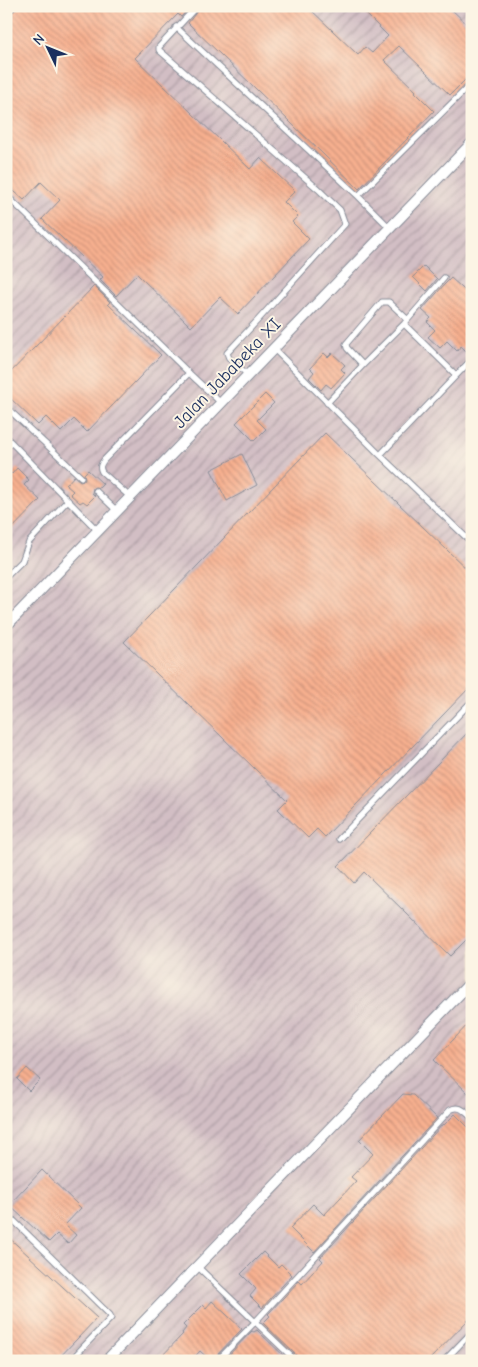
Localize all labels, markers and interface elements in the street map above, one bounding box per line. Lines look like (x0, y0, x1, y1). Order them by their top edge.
north arrow (22, 22, 72, 72)
text: N (30, 30, 48, 49)
street label: Jalan Jababeka XI (170, 314, 285, 433)

